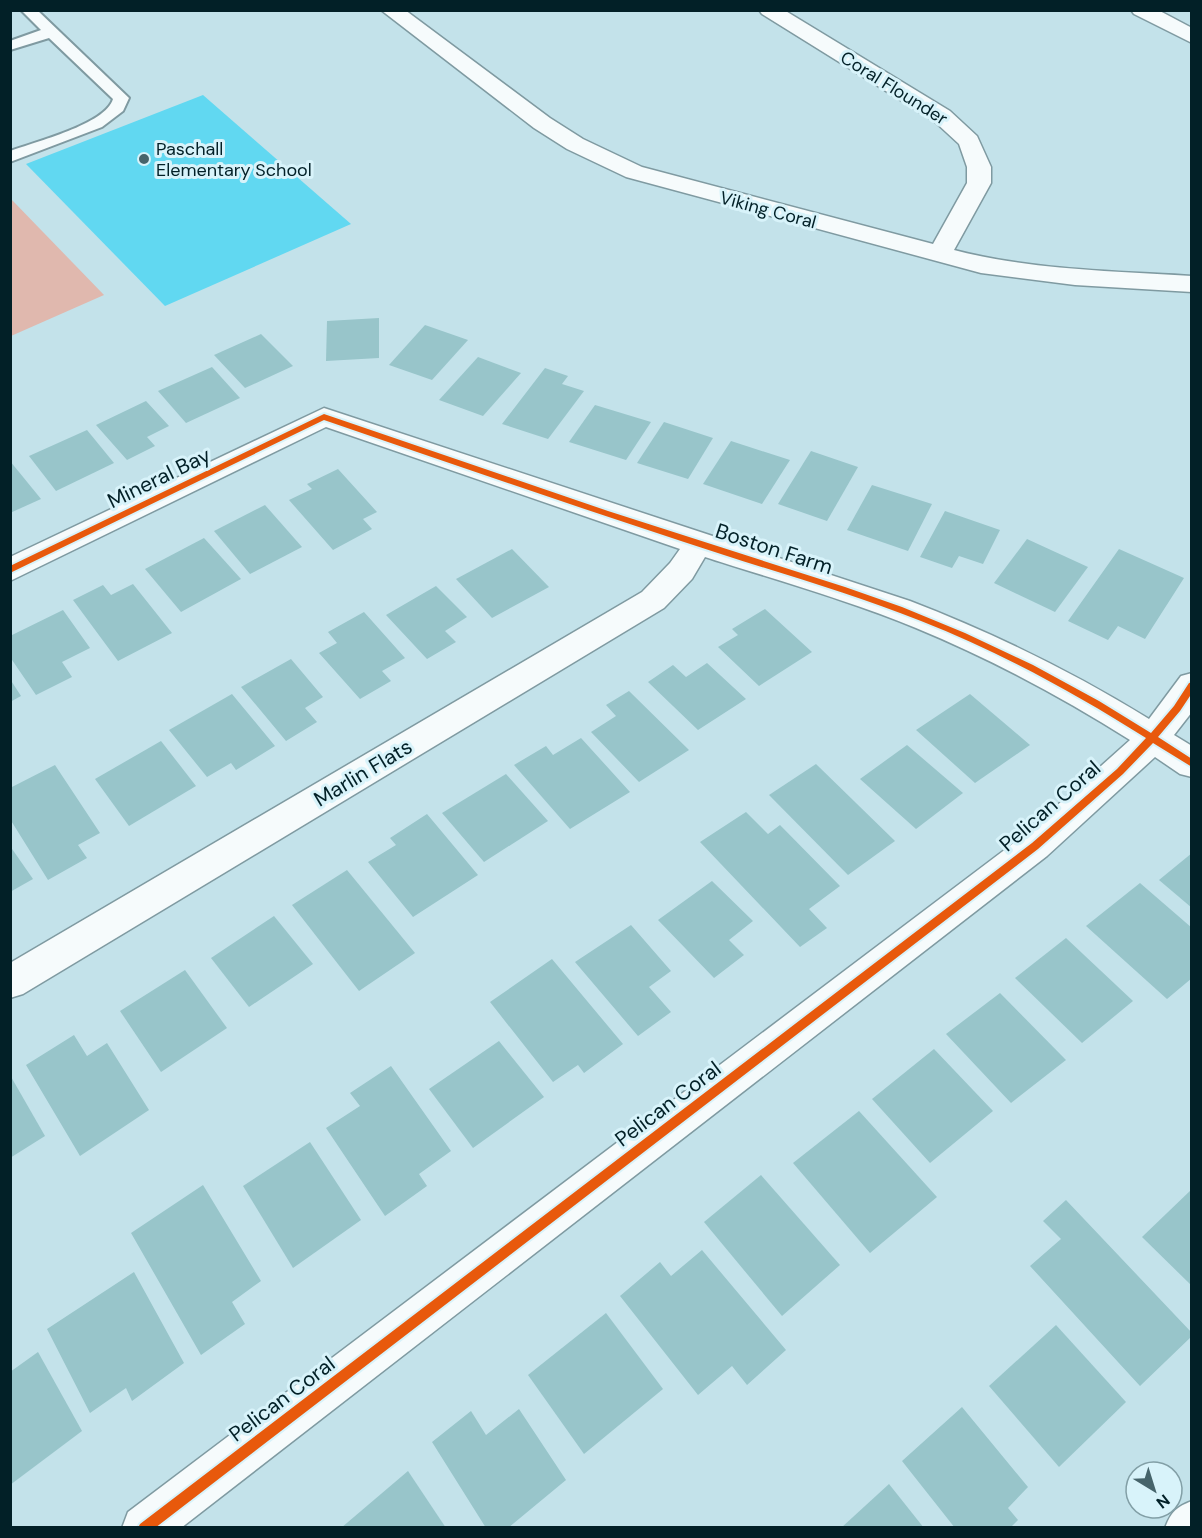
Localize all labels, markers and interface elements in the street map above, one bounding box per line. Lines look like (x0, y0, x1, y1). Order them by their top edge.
street label: Coral Flounder (836, 46, 952, 131)
place label: Paschall Elementary School (156, 137, 312, 182)
marker: Paschall Elementary School (137, 152, 151, 166)
street label: Viking Coral (717, 186, 819, 234)
street label: Mineral Bay (103, 441, 216, 515)
street label: Boston Farm (712, 517, 836, 581)
street label: Marlin Flats (309, 733, 417, 813)
street label: Pelican Coral (993, 754, 1107, 858)
street label: Pelican Coral (609, 1055, 727, 1153)
street label: Pelican Coral (223, 1350, 341, 1448)
north arrow (1124, 1460, 1184, 1520)
text: N (1152, 1490, 1174, 1513)

